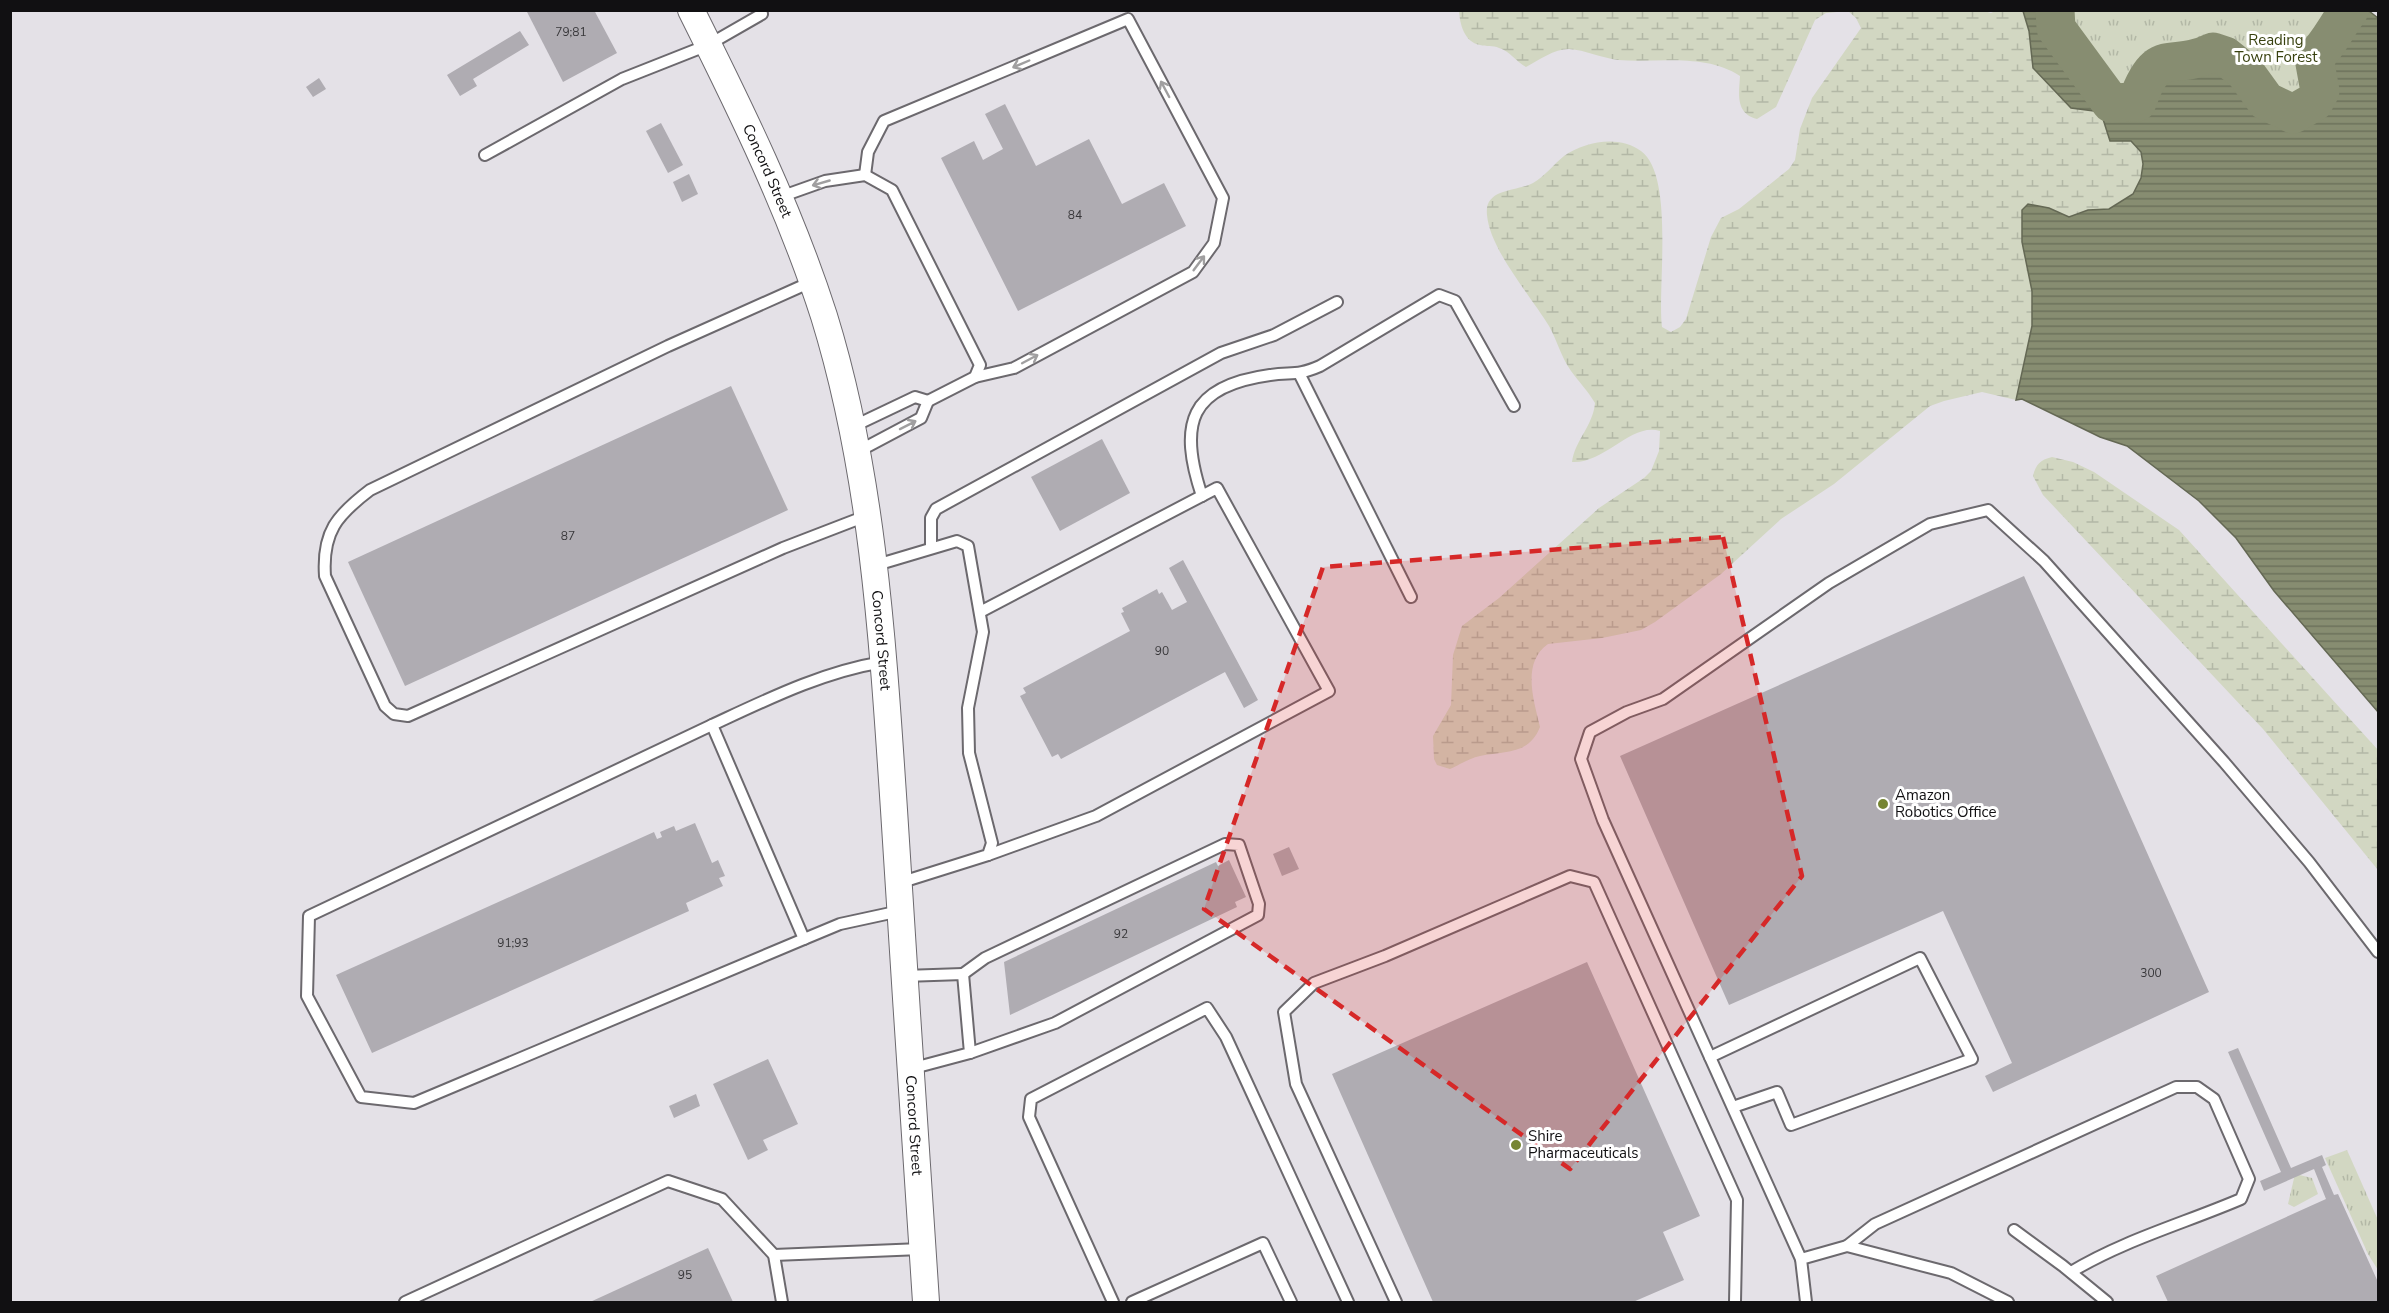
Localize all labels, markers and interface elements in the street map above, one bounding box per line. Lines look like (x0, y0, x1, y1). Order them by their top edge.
house number: 79;81 (555, 24, 587, 40)
park label: Reading Town Forest (2234, 30, 2318, 67)
one-way arrow (1013, 59, 1031, 71)
one-way arrow (1159, 80, 1170, 98)
street label: Concord Street (738, 121, 797, 221)
one-way arrow (812, 178, 831, 189)
house number: 84 (1068, 207, 1082, 223)
one-way arrow (1193, 256, 1206, 272)
one-way arrow (1021, 353, 1039, 364)
one-way arrow (899, 418, 917, 430)
house number: 87 (561, 528, 575, 544)
street label: Concord Street (867, 589, 896, 692)
house number: 90 (1155, 643, 1169, 659)
place label: Amazon Robotics Office (1895, 785, 1996, 822)
marker: Amazon Robotics Office (1876, 797, 1890, 811)
house number: 92 (1114, 926, 1128, 942)
house number: 91;93 (497, 935, 529, 951)
house number: 300 (2140, 965, 2162, 981)
street label: Concord Street (901, 1074, 927, 1177)
place label: Shire Pharmaceuticals (1528, 1126, 1638, 1163)
marker: Shire Pharmaceuticals (1509, 1138, 1523, 1152)
house number: 95 (678, 1267, 692, 1283)

